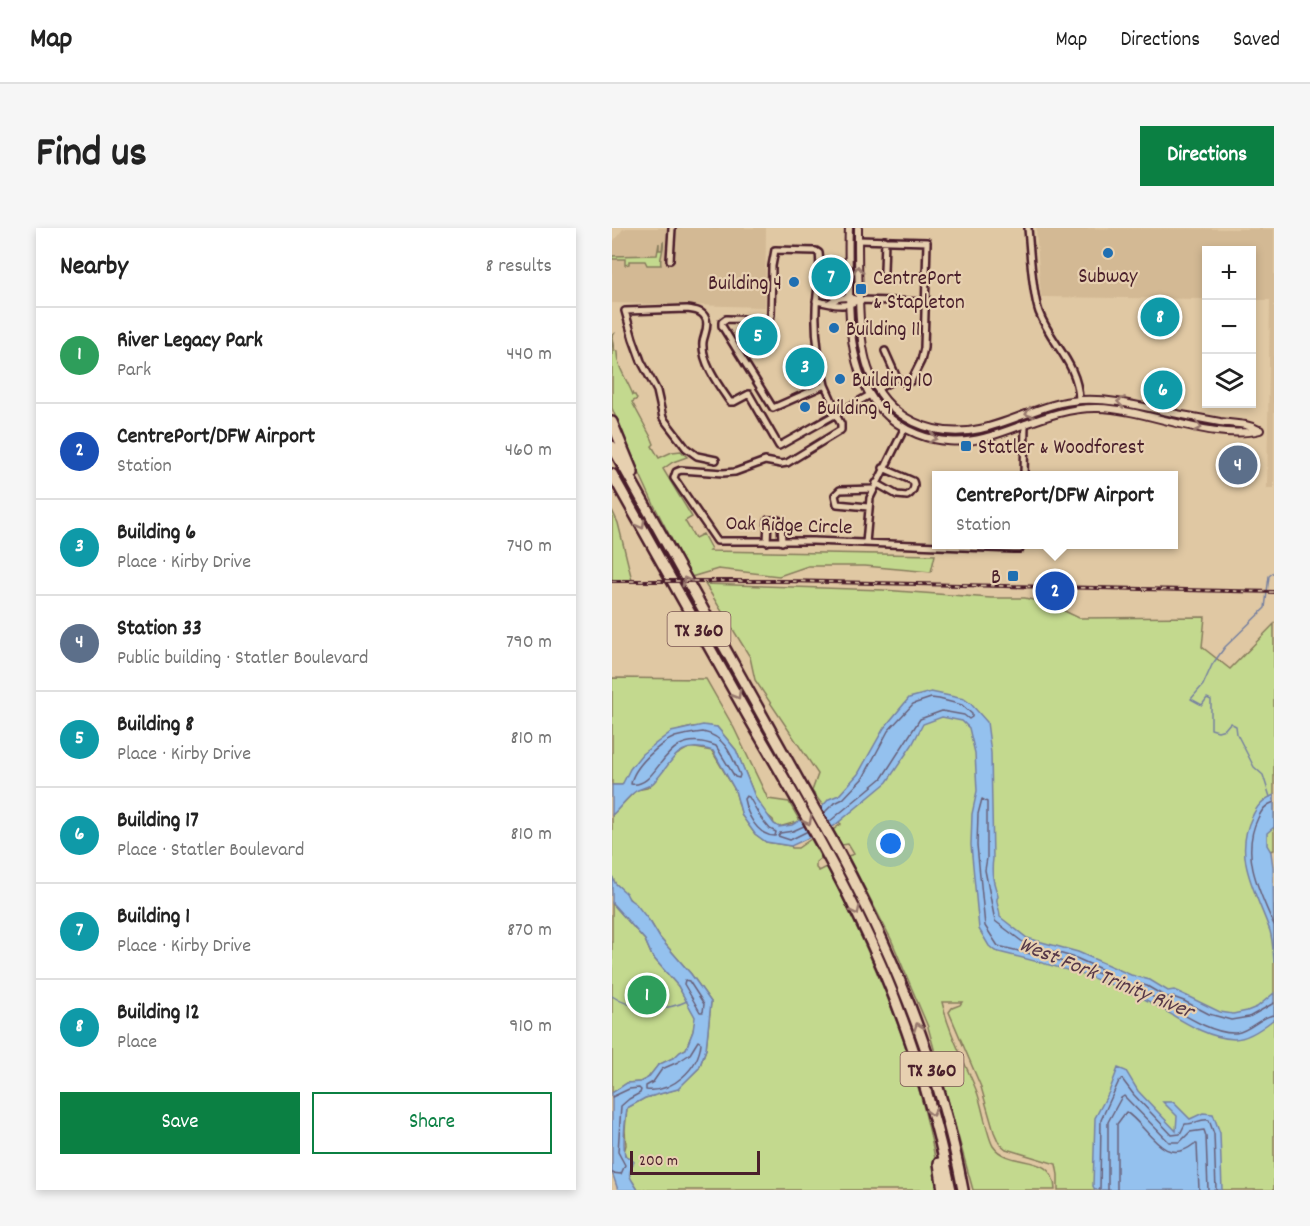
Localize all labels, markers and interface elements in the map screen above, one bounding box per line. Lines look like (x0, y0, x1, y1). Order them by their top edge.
text: Map (30, 21, 72, 61)
text: Map (1056, 26, 1087, 56)
text: Directions (1120, 26, 1200, 56)
text: Saved (1233, 26, 1280, 56)
text: Find us (36, 126, 147, 186)
button: Directions (1140, 126, 1274, 186)
marker: Subway (1101, 246, 1115, 260)
map controls (1202, 246, 1256, 408)
button: + (1202, 246, 1256, 300)
text: Nearby (60, 249, 128, 286)
text: 8 results (486, 253, 552, 281)
pin: 7 (812, 254, 850, 300)
place label: Subway (1078, 263, 1138, 293)
place label: CentrePort & Stapleton (873, 265, 965, 319)
one-way arrow (852, 266, 865, 275)
place label: Building 4 (708, 270, 782, 300)
marker: Building 4 (787, 275, 801, 289)
marker: CentrePort & Stapleton (854, 282, 868, 296)
pin: 8 (1140, 294, 1180, 340)
button: − (1202, 300, 1256, 354)
pin: 5 (738, 314, 778, 358)
place label: Building 11 (846, 316, 920, 346)
marker: Building 11 (827, 321, 841, 335)
text: River Legacy Park (117, 326, 263, 357)
text: 1 (77, 341, 82, 369)
text: 440 m (506, 341, 552, 369)
pin: 3 (786, 344, 824, 390)
button: layers (1202, 354, 1256, 408)
text: Park (117, 357, 151, 385)
place label: Building 10 (852, 367, 933, 397)
pin: 6 (1144, 368, 1182, 412)
marker: Building 10 (833, 372, 847, 386)
place label: Building 9 (817, 395, 892, 425)
one-way arrow (1116, 396, 1126, 408)
marker: Building 9 (798, 400, 812, 414)
one-way arrow (1024, 405, 1035, 418)
one-way arrow (1193, 420, 1203, 433)
text: CentrePort/DFW Airport (117, 422, 315, 453)
one-way arrow (928, 431, 938, 444)
place label: Statler & Woodforest (978, 434, 1145, 464)
text: 2 (75, 437, 84, 465)
text: 460 m (505, 437, 552, 465)
marker: Statler & Woodforest (959, 439, 973, 453)
pin: 4 (1218, 442, 1258, 488)
text: Station (117, 453, 172, 481)
popup (932, 471, 1178, 549)
text: CentrePort/DFW Airport (956, 481, 1154, 512)
street label: Oak Ridge Circle (725, 510, 853, 544)
text: Station (956, 512, 1011, 540)
text: Building 6 (117, 518, 196, 549)
one-way arrow (634, 519, 645, 529)
text: 3 (75, 533, 84, 561)
text: 740 m (507, 533, 552, 561)
text: Place · Kirby Drive (117, 549, 251, 577)
place label: B (991, 564, 1001, 594)
pin: 2 (1036, 568, 1074, 614)
marker: B (1006, 569, 1020, 583)
one-way arrow (682, 577, 693, 587)
road number: TX 360 (668, 612, 730, 646)
text: Station 33 (117, 614, 202, 645)
text: 4 (75, 629, 84, 657)
text: 790 m (506, 629, 552, 657)
text: Public building · Statler Boulevard (117, 645, 368, 673)
one-way arrow (729, 689, 741, 699)
text: Building 8 (117, 710, 194, 741)
text: 5 (75, 725, 84, 753)
text: 810 m (510, 725, 552, 753)
text: Place · Kirby Drive (117, 741, 251, 769)
text: Building 17 (117, 806, 199, 837)
one-way arrow (801, 815, 812, 826)
text: 6 (75, 821, 84, 849)
text: 810 m (510, 821, 552, 849)
your location (876, 829, 905, 858)
text: Place · Statler Boulevard (117, 837, 304, 865)
text: Building 1 (117, 902, 190, 933)
one-way arrow (849, 904, 861, 915)
text: 7 (76, 917, 83, 945)
text: 870 m (507, 917, 552, 945)
water label: West Fork Trinity River (1014, 930, 1200, 1029)
text: Place · Kirby Drive (117, 933, 251, 961)
pin: 1 (627, 972, 666, 1017)
text: Building 12 (117, 998, 200, 1029)
text: 8 (75, 1013, 84, 1041)
text: 910 m (509, 1013, 552, 1041)
one-way arrow (912, 1022, 925, 1032)
text: Place (117, 1029, 157, 1057)
road number: TX 360 (900, 1052, 964, 1086)
button: Save (60, 1092, 300, 1154)
button: Share (312, 1092, 552, 1154)
one-way arrow (925, 1107, 938, 1117)
scale bar (630, 1148, 760, 1176)
text: 200 m (639, 1150, 678, 1173)

